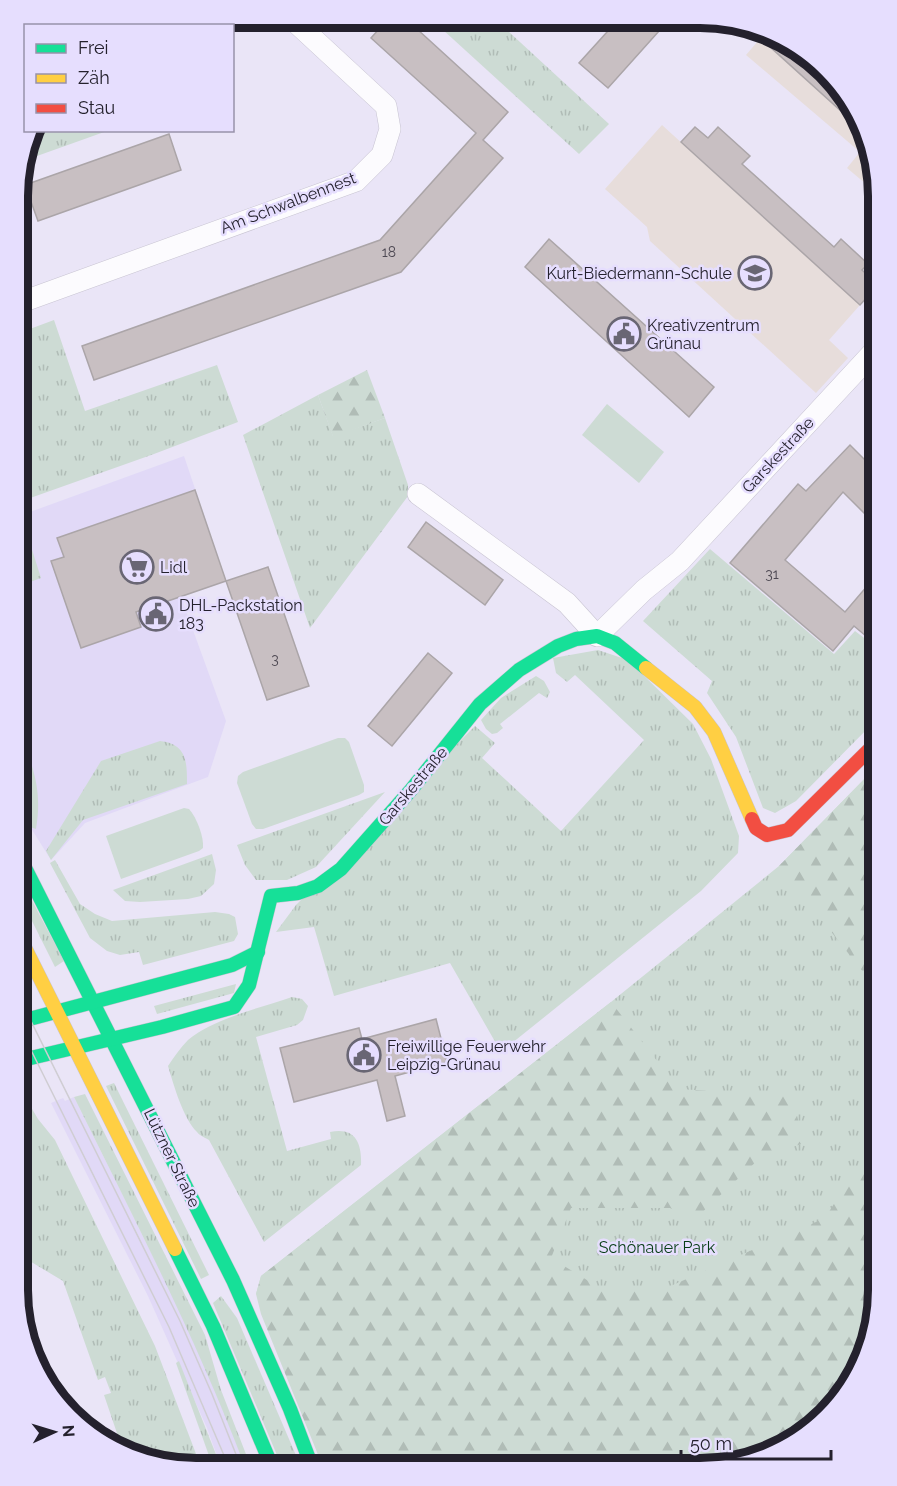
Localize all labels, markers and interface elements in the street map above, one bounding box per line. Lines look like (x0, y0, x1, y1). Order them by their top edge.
legend (24, 24, 234, 132)
text: Frei (78, 37, 108, 58)
text: Zäh (78, 67, 110, 88)
text: Stau (78, 97, 115, 118)
street label: Am Schwalbennest (218, 168, 359, 238)
house number: 18 (382, 244, 396, 260)
school or university icon: Kurt-Biedermann-Schule (737, 255, 773, 291)
place label: Kurt-Biedermann-Schule (546, 264, 732, 283)
public building icon: Kreativzentrum Grünau (606, 316, 642, 352)
place label: Kreativzentrum Grünau (647, 316, 760, 353)
street label: Garskestraße (738, 413, 818, 497)
supermarket icon: Lidl (119, 549, 155, 585)
place label: Lidl (160, 558, 188, 577)
house number: 31 (765, 566, 779, 582)
public building icon: DHL-Packstation 183 (138, 596, 174, 632)
place label: DHL-Packstation 183 (179, 596, 303, 633)
house number: 3 (271, 651, 279, 667)
street label: Garskestraße (375, 743, 451, 829)
public building icon: Freiwillige Feuerwehr Leipzig-Grünau (346, 1037, 382, 1073)
place label: Freiwillige Feuerwehr Leipzig-Grünau (387, 1037, 546, 1074)
street label: Lützner Straße (140, 1106, 204, 1210)
park label: Schönauer Park (599, 1238, 716, 1257)
north arrow (24, 1402, 84, 1462)
scale bar (681, 1423, 831, 1461)
text: N (59, 1424, 78, 1438)
text: 50 m (690, 1433, 732, 1454)

